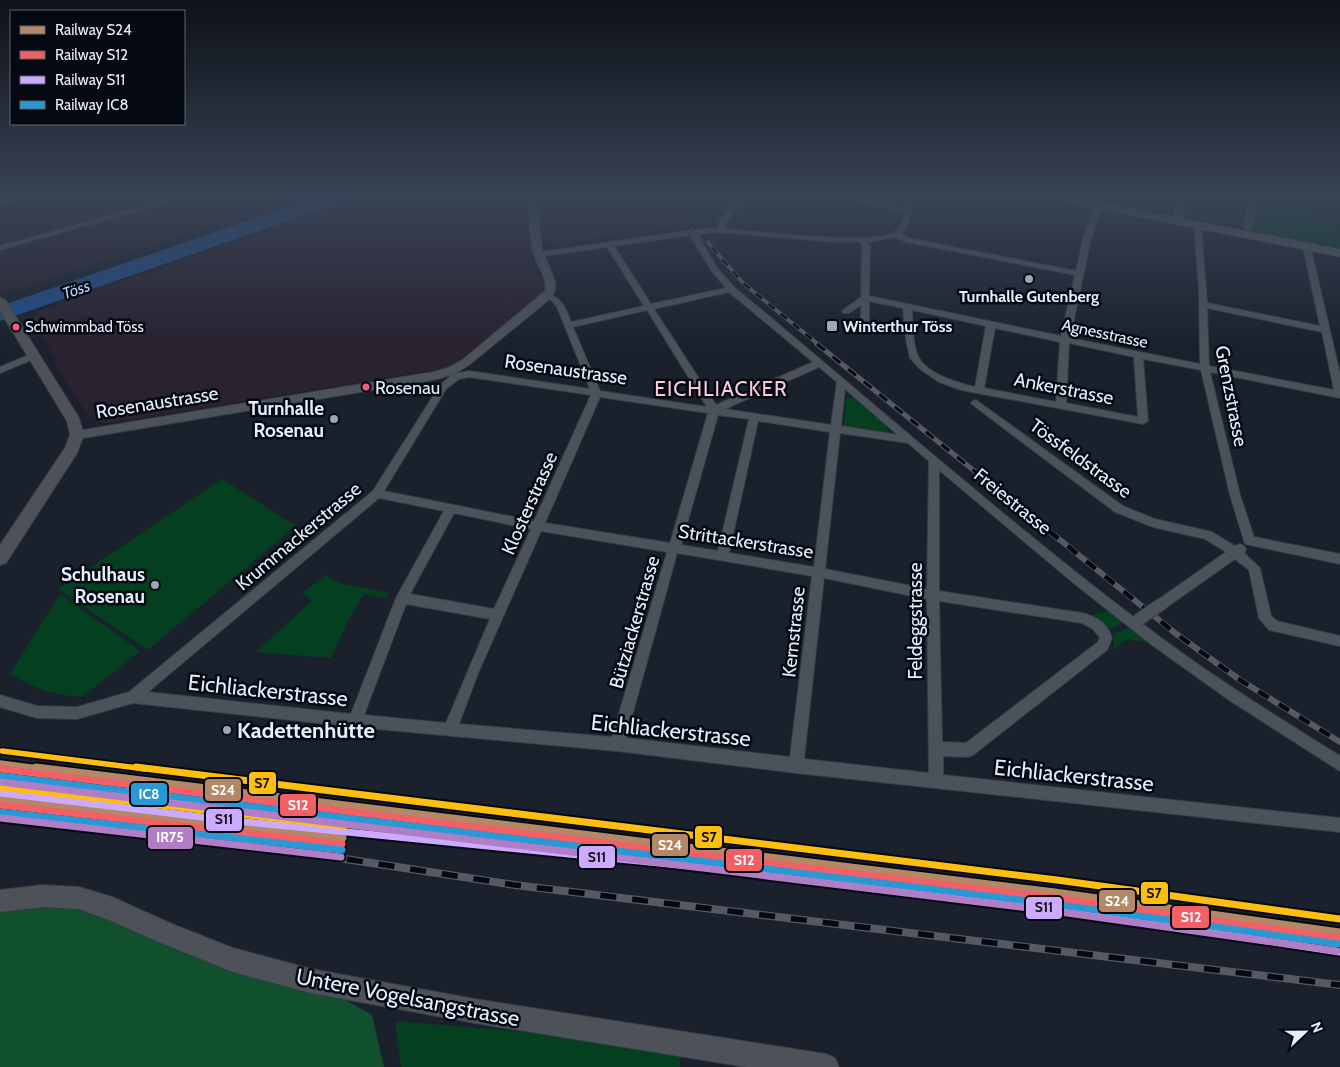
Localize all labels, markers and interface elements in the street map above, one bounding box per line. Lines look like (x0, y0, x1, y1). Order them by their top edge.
legend (10, 10, 185, 125)
text: Railway S24 (55, 21, 132, 39)
text: Railway S12 (55, 46, 128, 64)
text: Railway S11 (55, 71, 125, 89)
text: Railway IC8 (55, 96, 129, 114)
marker: Turnhalle Gutenberg (1023, 273, 1035, 285)
water label: Töss (60, 276, 92, 303)
place label: Turnhalle Gutenberg (959, 287, 1099, 306)
street label: Agnesstrasse (1060, 315, 1150, 352)
place label: Winterthur Töss (843, 317, 952, 336)
place label: Schwimmbad Töss (25, 318, 144, 336)
marker: Winterthur Töss (825, 319, 839, 333)
marker: Schwimmbad Töss (11, 322, 21, 332)
street label: Grenzstrasse (1210, 344, 1253, 449)
street label: Rosenaustrasse (503, 350, 629, 390)
street label: Ankerstrasse (1012, 368, 1116, 409)
district label: EICHLIACKER (654, 376, 788, 401)
place label: Rosenau (375, 377, 440, 399)
street label: Rosenaustrasse (94, 381, 220, 424)
marker: Rosenau (361, 382, 371, 392)
place label: Turnhalle Rosenau (248, 397, 324, 442)
marker: Turnhalle Rosenau (328, 413, 340, 425)
street label: Tössfeldstrasse (1025, 414, 1136, 503)
street label: Klosterstrasse (497, 448, 562, 558)
street label: Freiestrasse (969, 463, 1056, 540)
street label: Krummackerstrasse (231, 477, 366, 595)
street label: Strittackerstrasse (677, 519, 815, 564)
street label: Bütziackerstrasse (605, 553, 664, 691)
street label: Feldeggstrasse (904, 562, 927, 680)
place label: Schulhaus Rosenau (61, 563, 145, 608)
marker: Schulhaus Rosenau (149, 579, 161, 591)
street label: Kernstrasse (777, 585, 810, 679)
street label: Eichliackerstrasse (187, 669, 349, 712)
street label: Eichliackerstrasse (590, 709, 752, 752)
place label: Kadettenhütte (237, 717, 375, 744)
marker: Kadettenhütte (221, 724, 233, 736)
street label: Eichliackerstrasse (993, 754, 1155, 797)
line badge: S7 (248, 771, 277, 795)
text: S7 (254, 774, 270, 792)
line badge: S24 (204, 778, 242, 802)
text: S24 (211, 781, 235, 799)
line badge: IC8 (130, 782, 168, 806)
text: IC8 (139, 785, 159, 803)
line badge: S12 (279, 793, 317, 817)
text: S12 (288, 796, 308, 814)
line badge: S11 (205, 808, 243, 832)
text: S11 (215, 810, 233, 828)
line badge: S7 (694, 825, 723, 849)
line badge: IR75 (147, 826, 194, 850)
text: IR75 (156, 828, 184, 846)
text: S7 (701, 828, 717, 846)
line badge: S24 (651, 833, 689, 857)
text: S24 (658, 836, 682, 854)
line badge: S11 (578, 845, 616, 869)
text: S11 (588, 848, 606, 866)
line badge: S12 (725, 848, 763, 872)
text: S12 (734, 851, 754, 869)
line badge: S7 (1140, 881, 1169, 905)
text: S7 (1146, 884, 1162, 902)
line badge: S24 (1098, 889, 1136, 913)
text: S24 (1105, 892, 1129, 910)
line badge: S11 (1025, 896, 1063, 920)
text: S11 (1035, 898, 1053, 916)
line badge: S12 (1171, 905, 1210, 929)
text: S12 (1181, 908, 1201, 926)
street label: Untere Vogelsangstrasse (294, 963, 522, 1032)
north arrow (1280, 1007, 1330, 1057)
text: N (1307, 1019, 1327, 1035)

